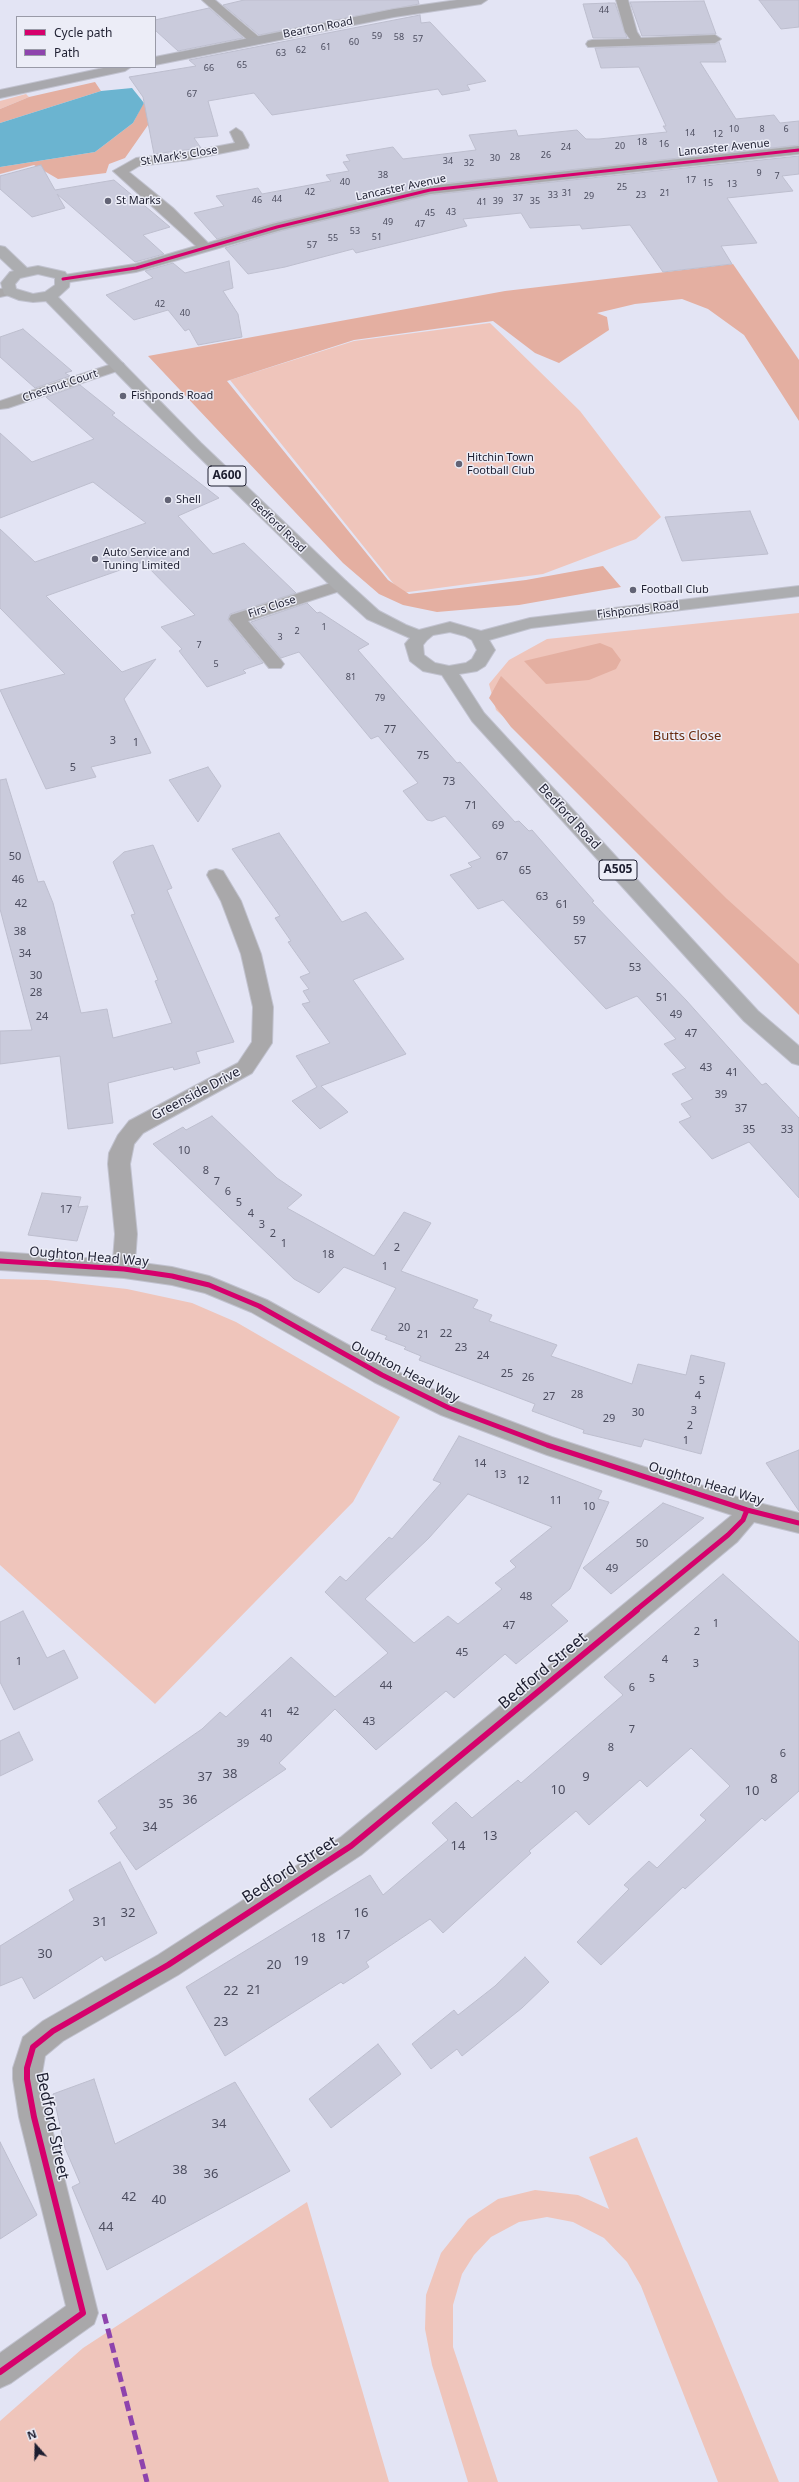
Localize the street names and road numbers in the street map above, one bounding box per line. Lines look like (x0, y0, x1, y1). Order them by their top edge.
street label: Bearton Road (282, 15, 354, 41)
street label: Lancaster Avenue (678, 137, 770, 159)
street label: St Mark's Close (140, 143, 218, 169)
street label: Lancaster Avenue (355, 172, 447, 204)
street label: Chestnut Court (21, 367, 99, 405)
road number: A600 (208, 466, 246, 486)
street label: Bedford Road (248, 497, 308, 555)
street label: Firs Close (247, 593, 297, 621)
street label: Fishponds Road (596, 598, 680, 622)
street label: Bedford Road (535, 781, 603, 853)
road number: A505 (599, 860, 637, 880)
street label: Greenside Drive (149, 1064, 243, 1124)
street label: Oughton Head Way (29, 1244, 149, 1270)
street label: Oughton Head Way (348, 1338, 462, 1406)
street label: Oughton Head Way (647, 1459, 765, 1509)
street label: Bedford Street (495, 1628, 591, 1714)
street label: Bedford Street (239, 1832, 341, 1908)
street label: Bedford Street (31, 2070, 73, 2182)

